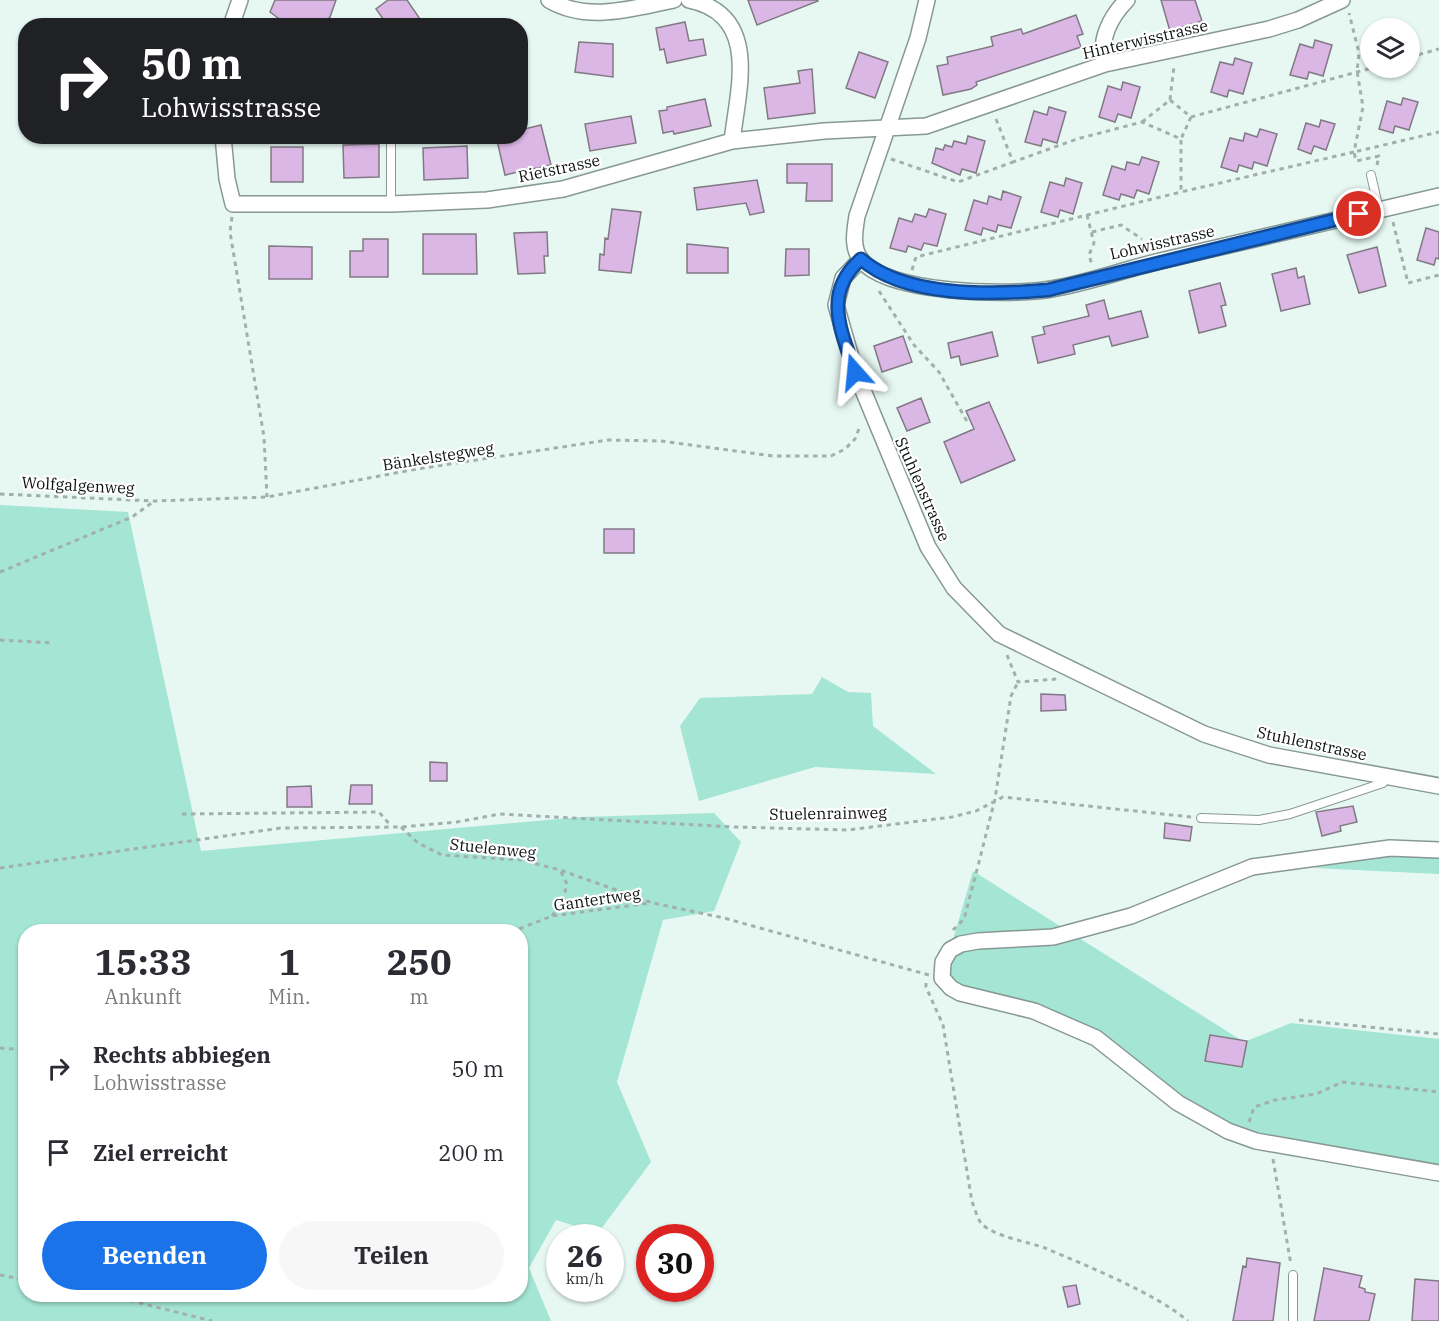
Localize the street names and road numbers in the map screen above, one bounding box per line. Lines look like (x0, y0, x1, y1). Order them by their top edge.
street label: Hinterwisstrasse (1080, 15, 1210, 63)
street label: Rietstrasse (516, 150, 602, 186)
street label: Lohwisstrasse (1108, 220, 1216, 264)
street label: Stuhlenstrasse (891, 434, 955, 544)
street label: Bänkelstegweg (381, 437, 495, 475)
street label: Wolfgalgenweg (21, 472, 135, 498)
street label: Stuhlenstrasse (1255, 722, 1369, 764)
street label: Stuelenrainweg (769, 802, 887, 824)
street label: Stuelenweg (449, 834, 537, 863)
street label: Gantertweg (552, 883, 642, 915)

